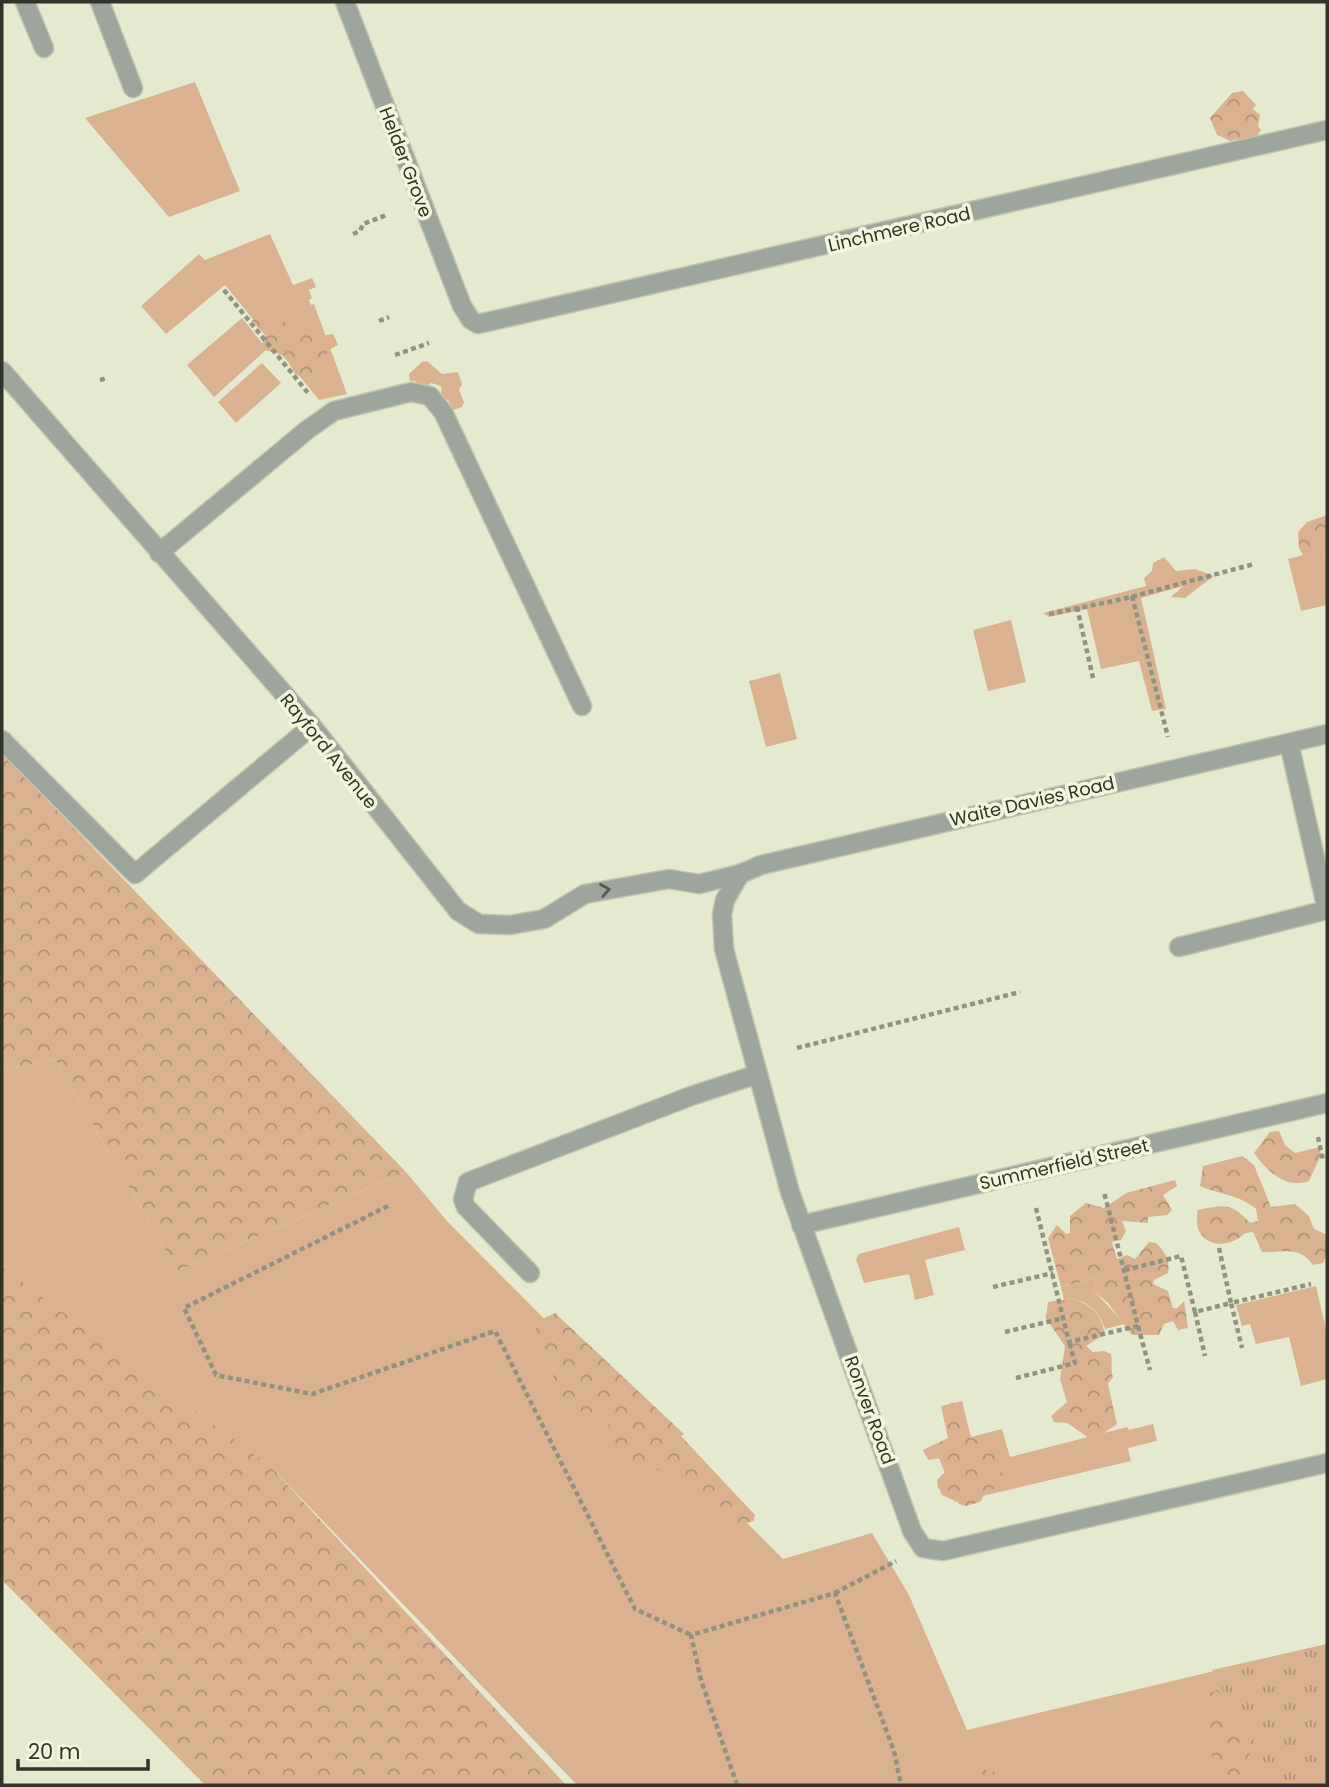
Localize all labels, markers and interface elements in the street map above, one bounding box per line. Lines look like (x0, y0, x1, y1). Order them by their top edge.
street label: Helder Grove (373, 103, 439, 221)
street label: Linchmere Road (825, 200, 973, 258)
street label: Rayford Avenue (275, 688, 383, 814)
street label: Waite Davies Road (947, 770, 1117, 832)
one-way arrow (599, 883, 611, 898)
street label: Summerfield Street (977, 1132, 1151, 1196)
street label: Ronver Road (839, 1352, 901, 1468)
scale bar (18, 1728, 147, 1772)
text: 20 m (28, 1737, 81, 1766)

